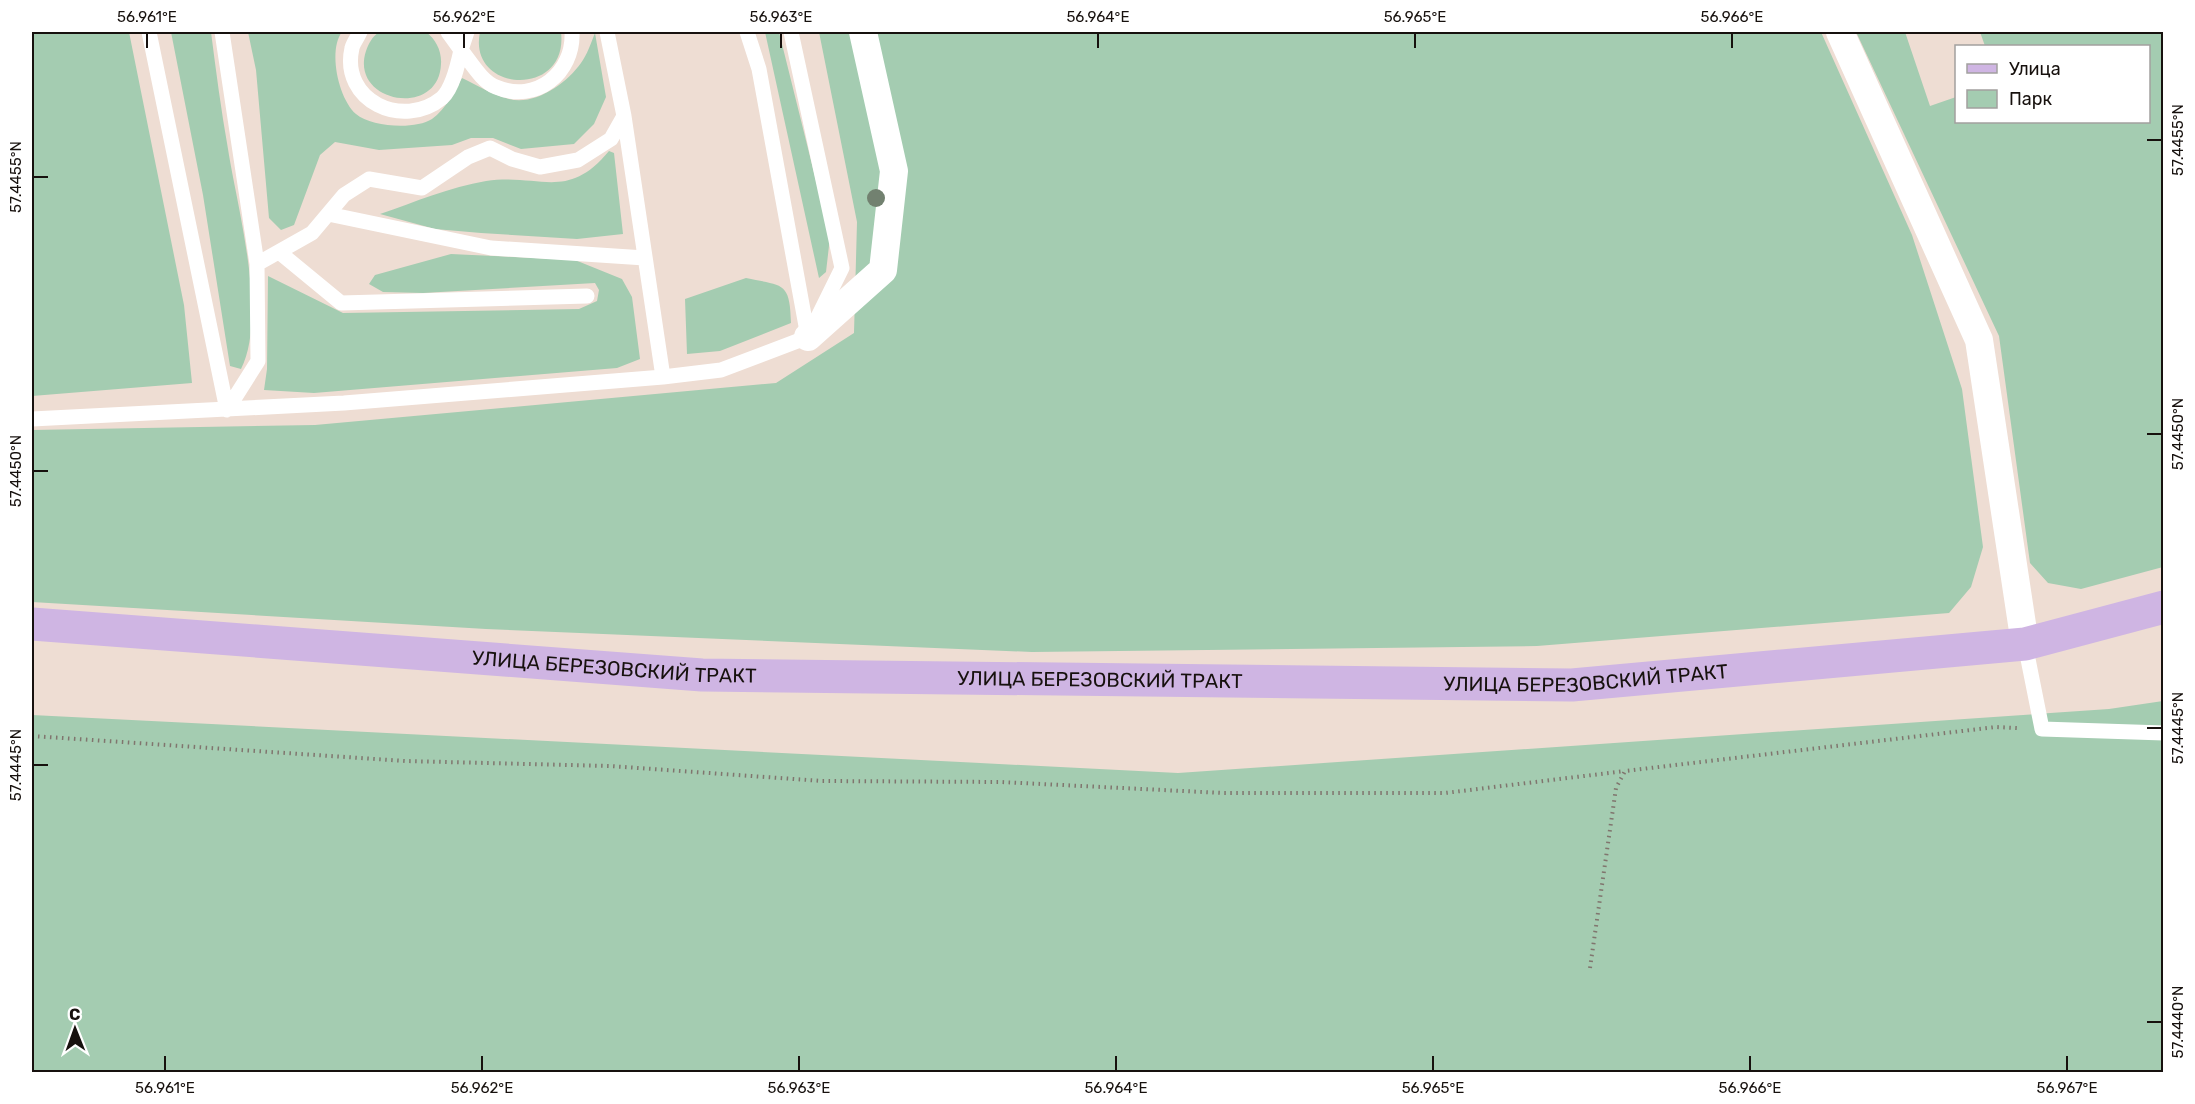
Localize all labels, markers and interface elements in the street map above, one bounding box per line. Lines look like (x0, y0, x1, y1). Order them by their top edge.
text: 56.961°E (117, 8, 177, 26)
text: 56.962°E (433, 8, 495, 26)
text: 56.963°E (750, 8, 812, 26)
text: 56.964°E (1066, 8, 1130, 26)
text: 56.965°E (1384, 8, 1446, 26)
text: 56.966°E (1701, 8, 1763, 26)
legend (1955, 45, 2150, 123)
text: Улица (2009, 58, 2061, 80)
text: Парк (2009, 88, 2053, 110)
text: 57.4455°N (2169, 104, 2187, 176)
text: 57.4455°N (7, 141, 25, 213)
text: 57.4450°N (2169, 398, 2187, 470)
text: 57.4450°N (7, 435, 25, 507)
street label: УЛИЦА БЕРЕЗОВСКИЙ ТРАКТ (471, 646, 757, 688)
street label: УЛИЦА БЕРЕЗОВСКИЙ ТРАКТ (1443, 659, 1730, 697)
street label: УЛИЦА БЕРЕЗОВСКИЙ ТРАКТ (957, 666, 1243, 693)
text: 57.4445°N (2169, 692, 2187, 764)
text: 57.4445°N (7, 729, 25, 801)
text: 57.4440°N (2169, 986, 2187, 1058)
north arrow (45, 999, 105, 1059)
text: С (69, 1005, 81, 1024)
text: 56.961°E (135, 1079, 195, 1097)
text: 56.962°E (451, 1079, 513, 1097)
text: 56.963°E (768, 1079, 830, 1097)
text: 56.964°E (1084, 1079, 1148, 1097)
text: 56.965°E (1402, 1079, 1464, 1097)
text: 56.966°E (1719, 1079, 1781, 1097)
text: 56.967°E (2037, 1079, 2098, 1097)

